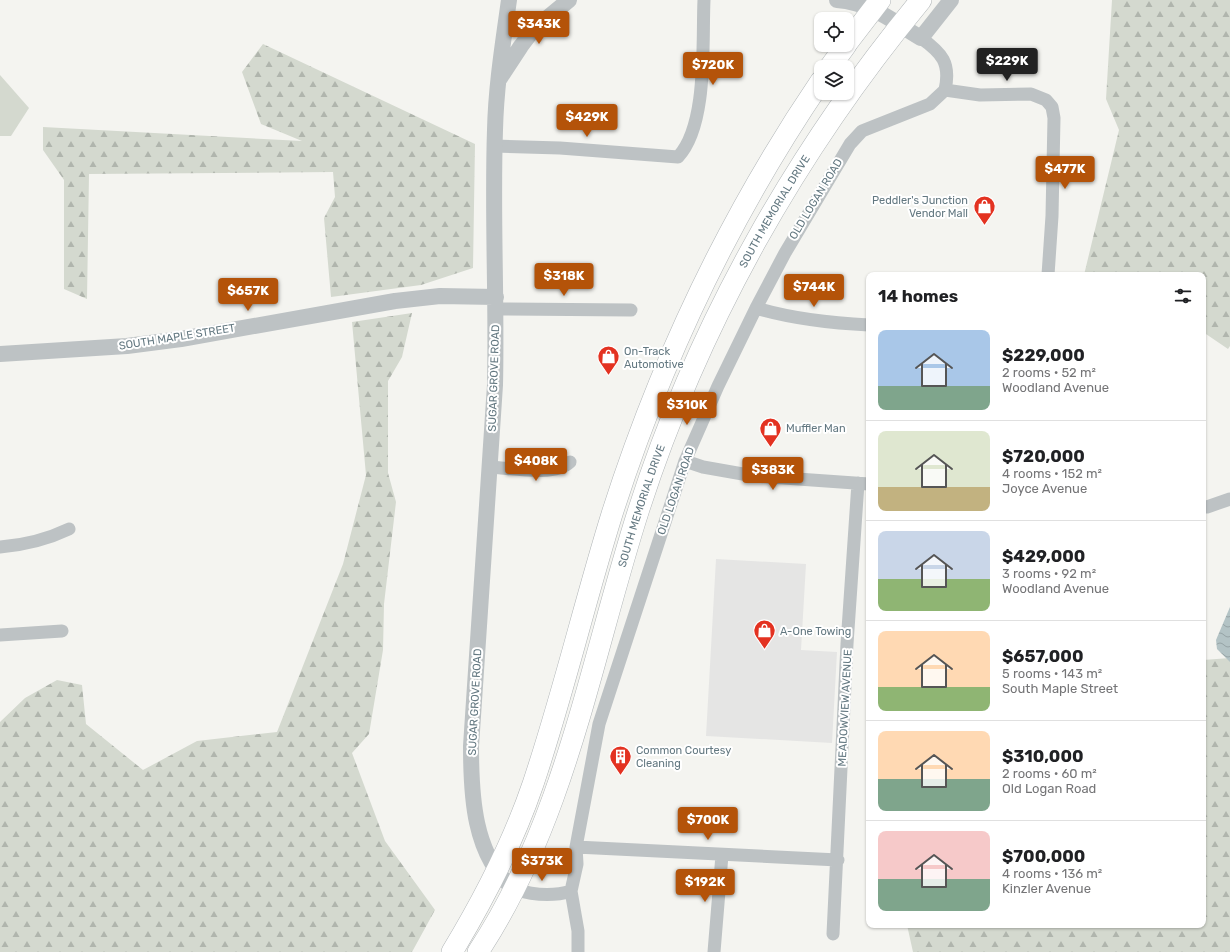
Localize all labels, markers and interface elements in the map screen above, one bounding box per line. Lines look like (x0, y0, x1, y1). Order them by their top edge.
pin: $343K (511, 11, 567, 45)
map controls (814, 12, 854, 100)
button: locate (814, 12, 854, 52)
text: $343K (517, 16, 561, 31)
pin: $229K (979, 48, 1035, 82)
pin: $720K (685, 52, 741, 86)
text: $229K (986, 53, 1028, 68)
text: $720K (692, 57, 734, 72)
button: layers (814, 60, 854, 100)
pin: $429K (559, 104, 615, 138)
text: $429K (566, 109, 608, 124)
street label: SOUTH MEMORIAL DRIVE (736, 152, 813, 270)
street label: OLD LOGAN ROAD (787, 156, 845, 242)
pin: $477K (1037, 156, 1093, 190)
text: $477K (1045, 161, 1085, 176)
shop icon: Peddler's Junction Vendor Mall (971, 193, 997, 226)
place label: Peddler's Junction Vendor Mall (872, 194, 968, 220)
pin: $318K (536, 263, 592, 297)
text: $318K (544, 268, 584, 283)
pin: $744K (786, 274, 842, 308)
pin: $657K (220, 278, 276, 312)
text: $744K (793, 279, 835, 294)
text: $657K (227, 283, 269, 298)
icon: filters (1172, 285, 1194, 307)
text: 14 homes (878, 286, 958, 306)
street label: SOUTH MAPLE STREET (118, 321, 237, 353)
street label: SUGAR GROVE ROAD (486, 324, 502, 432)
shop icon: On-Track Automotive (595, 344, 621, 377)
place label: On-Track Automotive (624, 345, 684, 371)
text: $229,000 (1002, 345, 1085, 365)
icon: home (910, 346, 958, 394)
text: 2 rooms · 52 m² (1002, 365, 1096, 380)
text: Woodland Avenue (1002, 380, 1109, 395)
pin: $310K (659, 392, 715, 426)
text: $310K (667, 397, 708, 412)
shop icon: Muffler Man (758, 415, 784, 448)
place label: Muffler Man (786, 422, 846, 435)
street label: SOUTH MEMORIAL DRIVE (615, 442, 668, 569)
street label: OLD LOGAN ROAD (655, 445, 697, 537)
text: $720,000 (1002, 446, 1085, 466)
icon: home (910, 447, 958, 495)
pin: $408K (508, 448, 564, 482)
text: $408K (514, 453, 558, 468)
pin: $383K (745, 457, 801, 491)
text: $383K (751, 462, 795, 477)
text: 4 rooms · 152 m² (1002, 466, 1102, 481)
text: Joyce Avenue (1002, 481, 1087, 496)
text: $429,000 (1002, 546, 1085, 566)
icon: home (910, 547, 958, 595)
text: 3 rooms · 92 m² (1002, 566, 1096, 581)
text: Woodland Avenue (1002, 581, 1109, 596)
shop icon: A-One Towing (752, 618, 778, 651)
place label: A-One Towing (780, 625, 851, 638)
text: $657,000 (1002, 646, 1083, 666)
icon: home (910, 647, 958, 695)
street label: SUGAR GROVE ROAD (466, 648, 484, 756)
street label: MEADOWVIEW AVENUE (835, 649, 855, 767)
text: 5 rooms · 143 m² (1002, 666, 1102, 681)
text: South Maple Street (1002, 681, 1118, 696)
building icon: Common Courtesy Cleaning (608, 743, 634, 776)
place label: Common Courtesy Cleaning (636, 744, 731, 770)
text: $310,000 (1002, 746, 1084, 766)
icon: home (910, 747, 958, 795)
text: 2 rooms · 60 m² (1002, 766, 1097, 781)
text: Old Logan Road (1002, 781, 1096, 796)
pin: $700K (680, 807, 736, 841)
text: $700K (687, 812, 729, 827)
text: $700,000 (1002, 846, 1085, 866)
icon: home (910, 847, 958, 895)
pin: $373K (514, 848, 570, 882)
text: $373K (521, 853, 563, 868)
text: 4 rooms · 136 m² (1002, 866, 1102, 881)
pin: $192K (677, 869, 733, 903)
text: $192K (685, 874, 725, 889)
text: Kinzler Avenue (1002, 881, 1091, 896)

